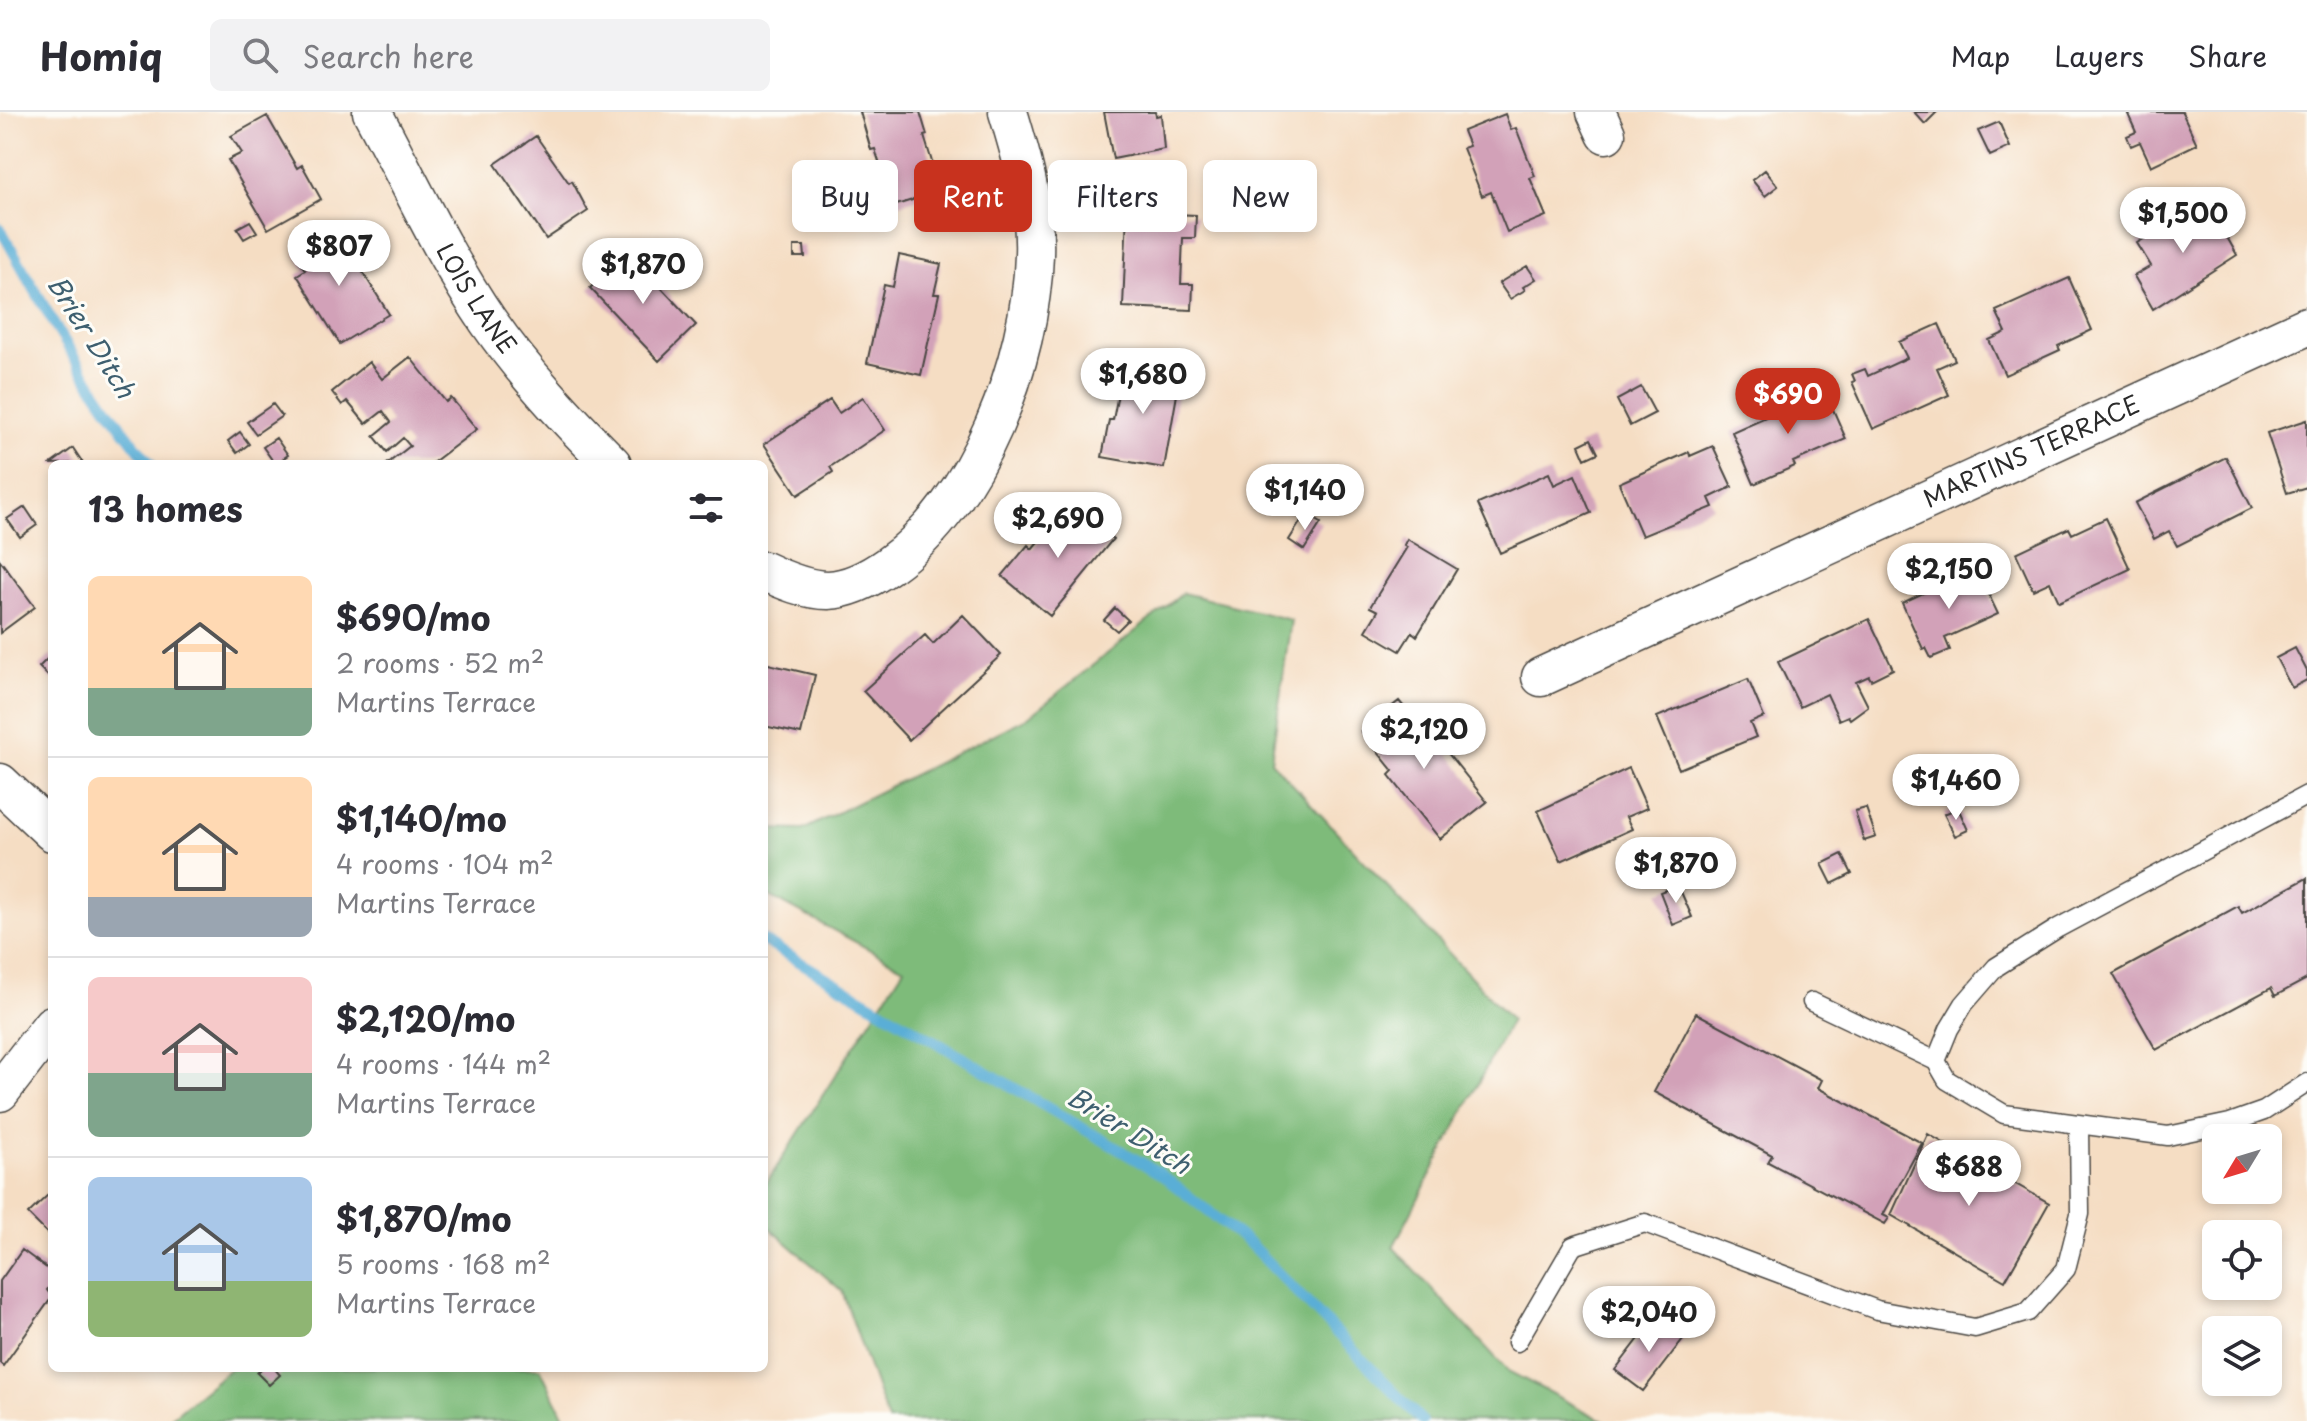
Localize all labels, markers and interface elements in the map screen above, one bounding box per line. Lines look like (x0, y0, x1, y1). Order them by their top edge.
search box (210, 19, 770, 91)
text: Homiq (40, 27, 162, 84)
icon: search (238, 33, 282, 77)
text: Search here (302, 33, 474, 78)
text: Map (1950, 34, 2010, 77)
text: Layers (2054, 34, 2144, 77)
text: Share (2188, 34, 2267, 77)
chip: Buy (792, 160, 898, 232)
chip: Rent (914, 160, 1032, 232)
chip: Filters (1048, 160, 1187, 232)
chip: New (1203, 160, 1317, 232)
pin: $1,500 (2118, 187, 2248, 255)
text: $1,500 (2138, 193, 2228, 232)
pin: $807 (292, 220, 386, 288)
text: $807 (305, 226, 373, 265)
street label: LOIS LANE (428, 236, 526, 361)
pin: $1,870 (578, 238, 708, 306)
text: $1,870 (600, 244, 686, 283)
water label: Brier Ditch (39, 267, 146, 406)
pin: $1,680 (1078, 348, 1208, 416)
text: $1,680 (1099, 354, 1187, 393)
pin: $690 (1741, 368, 1835, 436)
text: $690 (1753, 374, 1823, 413)
street label: MARTINS TERRACE (1917, 385, 2145, 515)
pin: $1,140 (1240, 464, 1370, 532)
text: $1,140 (1264, 470, 1346, 509)
text: 13 homes (88, 482, 243, 534)
icon: filters (684, 486, 728, 530)
pin: $2,690 (993, 492, 1123, 560)
text: $2,690 (1012, 498, 1104, 537)
pin: $2,150 (1884, 543, 2014, 611)
text: $2,150 (1905, 549, 1993, 588)
text: $690/mo (336, 591, 490, 643)
icon: home (152, 608, 248, 704)
text: 2 rooms · 52 m² (336, 643, 544, 682)
text: Martins Terrace (336, 682, 536, 721)
pin: $2,120 (1359, 703, 1489, 771)
text: $2,120 (1380, 709, 1468, 748)
pin: $1,460 (1891, 754, 2021, 822)
text: $1,460 (1910, 760, 2002, 799)
text: $1,140/mo (336, 792, 507, 844)
icon: home (152, 809, 248, 905)
pin: $1,870 (1611, 837, 1741, 905)
text: $1,870 (1633, 843, 1719, 882)
text: 4 rooms · 104 m² (336, 844, 554, 883)
text: Martins Terrace (336, 883, 536, 922)
text: $2,120/mo (336, 992, 515, 1044)
icon: home (152, 1009, 248, 1105)
text: 4 rooms · 144 m² (336, 1044, 551, 1083)
water label: Brier Ditch (1061, 1077, 1199, 1183)
text: Martins Terrace (336, 1083, 536, 1122)
north arrow (2202, 1124, 2282, 1204)
map controls (2202, 1124, 2282, 1396)
pin: $688 (1922, 1140, 2016, 1208)
text: $688 (1935, 1146, 2003, 1185)
text: $1,870/mo (336, 1192, 512, 1244)
icon: home (152, 1209, 248, 1305)
button: locate (2202, 1220, 2282, 1300)
text: 5 rooms · 168 m² (336, 1244, 551, 1283)
text: Martins Terrace (336, 1283, 536, 1322)
pin: $2,040 (1584, 1286, 1714, 1354)
text: $2,040 (1601, 1292, 1697, 1331)
button: layers (2202, 1316, 2282, 1396)

